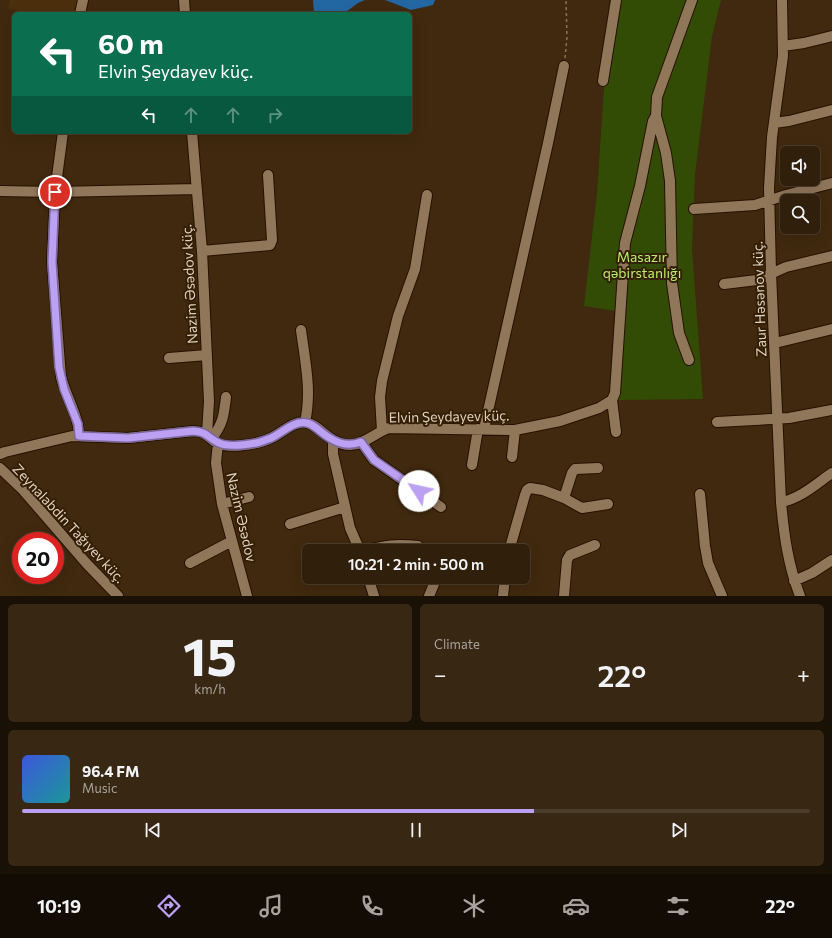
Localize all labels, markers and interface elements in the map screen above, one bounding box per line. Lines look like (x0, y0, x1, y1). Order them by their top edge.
text: 60 m (98, 26, 164, 60)
icon: left (32, 28, 84, 80)
text: Elvin Şeydayev küç. (98, 60, 253, 82)
icon: left (138, 104, 160, 126)
icon: ahead (180, 104, 202, 126)
icon: ahead (222, 104, 244, 126)
icon: right (264, 104, 286, 126)
map controls (780, 146, 820, 234)
button: sound (780, 146, 820, 186)
pin (38, 175, 72, 209)
icon: arrive (44, 181, 66, 203)
button: search (780, 194, 820, 234)
street label: Nazim Əsədov küç. (177, 224, 201, 344)
street label: Zaur Həsənov küç. (748, 241, 770, 357)
park label: Masazır qəbirstanlığı (603, 248, 681, 281)
street label: Elvin Şeydayev küç. (388, 406, 510, 426)
street label: Zeynalabdin Tağıyev küç. (9, 460, 129, 586)
position arrow (398, 470, 440, 512)
street label: Nazim Əsədov (223, 471, 261, 563)
speed limit sign: 20 (12, 532, 64, 584)
text: 10:21 · 2 min · 500 m (348, 555, 484, 573)
text: 15 (183, 623, 237, 687)
text: Climate (434, 636, 480, 652)
text: 22° (597, 656, 646, 693)
text: − (434, 661, 447, 688)
text: + (797, 661, 810, 688)
text: km/h (194, 681, 226, 697)
text: 96.4 FM (82, 762, 139, 780)
text: Music (82, 780, 117, 796)
icon: previous (142, 819, 164, 841)
icon: pause (405, 819, 427, 841)
icon: next (668, 819, 690, 841)
icon: directions (155, 892, 183, 920)
icon: music (257, 892, 285, 920)
icon: phone (358, 892, 386, 920)
icon: climate (460, 892, 488, 920)
icon: car (562, 892, 590, 920)
icon: filters (664, 892, 692, 920)
text: 10:19 (37, 895, 81, 917)
text: 22° (765, 895, 795, 917)

